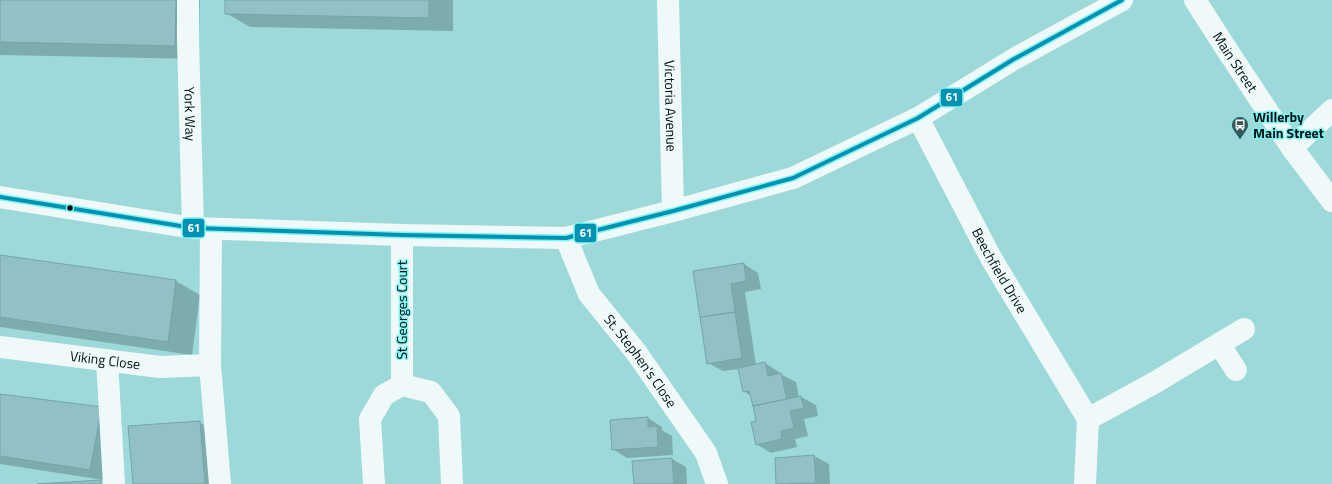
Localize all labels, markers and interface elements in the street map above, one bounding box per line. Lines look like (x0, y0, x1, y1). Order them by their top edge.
street label: Main Street (1208, 27, 1263, 96)
street label: Victoria Avenue (659, 60, 683, 152)
street label: York Way (179, 86, 202, 142)
line badge: 61 (940, 88, 963, 107)
text: 61 (946, 89, 958, 105)
place label: Willerby Main Street (1253, 106, 1324, 143)
bus stop icon: Willerby Main Street (1230, 115, 1250, 140)
unlabelled marker (65, 203, 75, 213)
line badge: 61 (182, 218, 205, 238)
text: 61 (188, 220, 200, 236)
line badge: 61 (574, 223, 597, 243)
street label: Beechfield Drive (967, 224, 1033, 317)
text: 61 (580, 225, 592, 241)
street label: St Georges Court (391, 260, 412, 360)
street label: St. Stephen's Close (599, 309, 682, 412)
street label: Viking Close (69, 345, 142, 374)

